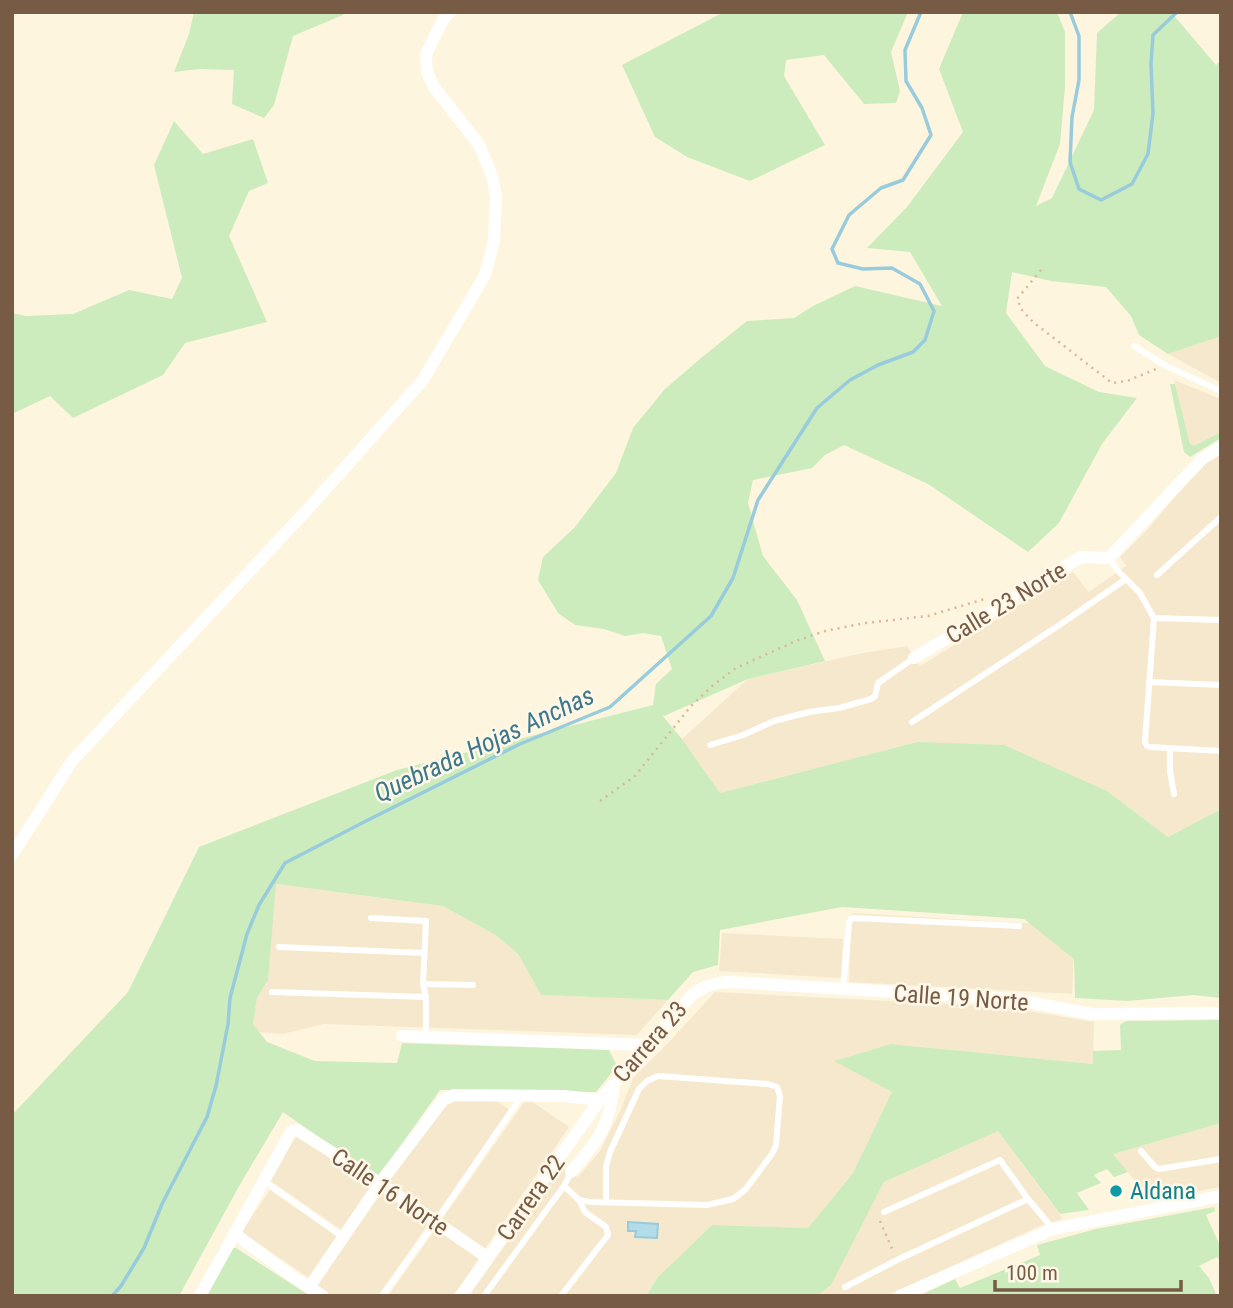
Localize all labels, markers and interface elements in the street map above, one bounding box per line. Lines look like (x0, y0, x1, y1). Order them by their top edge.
street label: Calle 23 Norte (941, 556, 1071, 650)
water label: Quebrada Hojas Anchas (369, 680, 599, 808)
street label: Calle 19 Norte (893, 979, 1029, 1017)
street label: Carrera 23 (607, 996, 693, 1088)
street label: Calle 16 Norte (326, 1143, 454, 1241)
street label: Carrera 22 (491, 1150, 571, 1246)
place label: Aldana (1130, 1177, 1196, 1205)
marker: Aldana (1108, 1183, 1124, 1199)
scale bar (995, 1248, 1180, 1292)
text: 100 m (1006, 1261, 1058, 1285)

